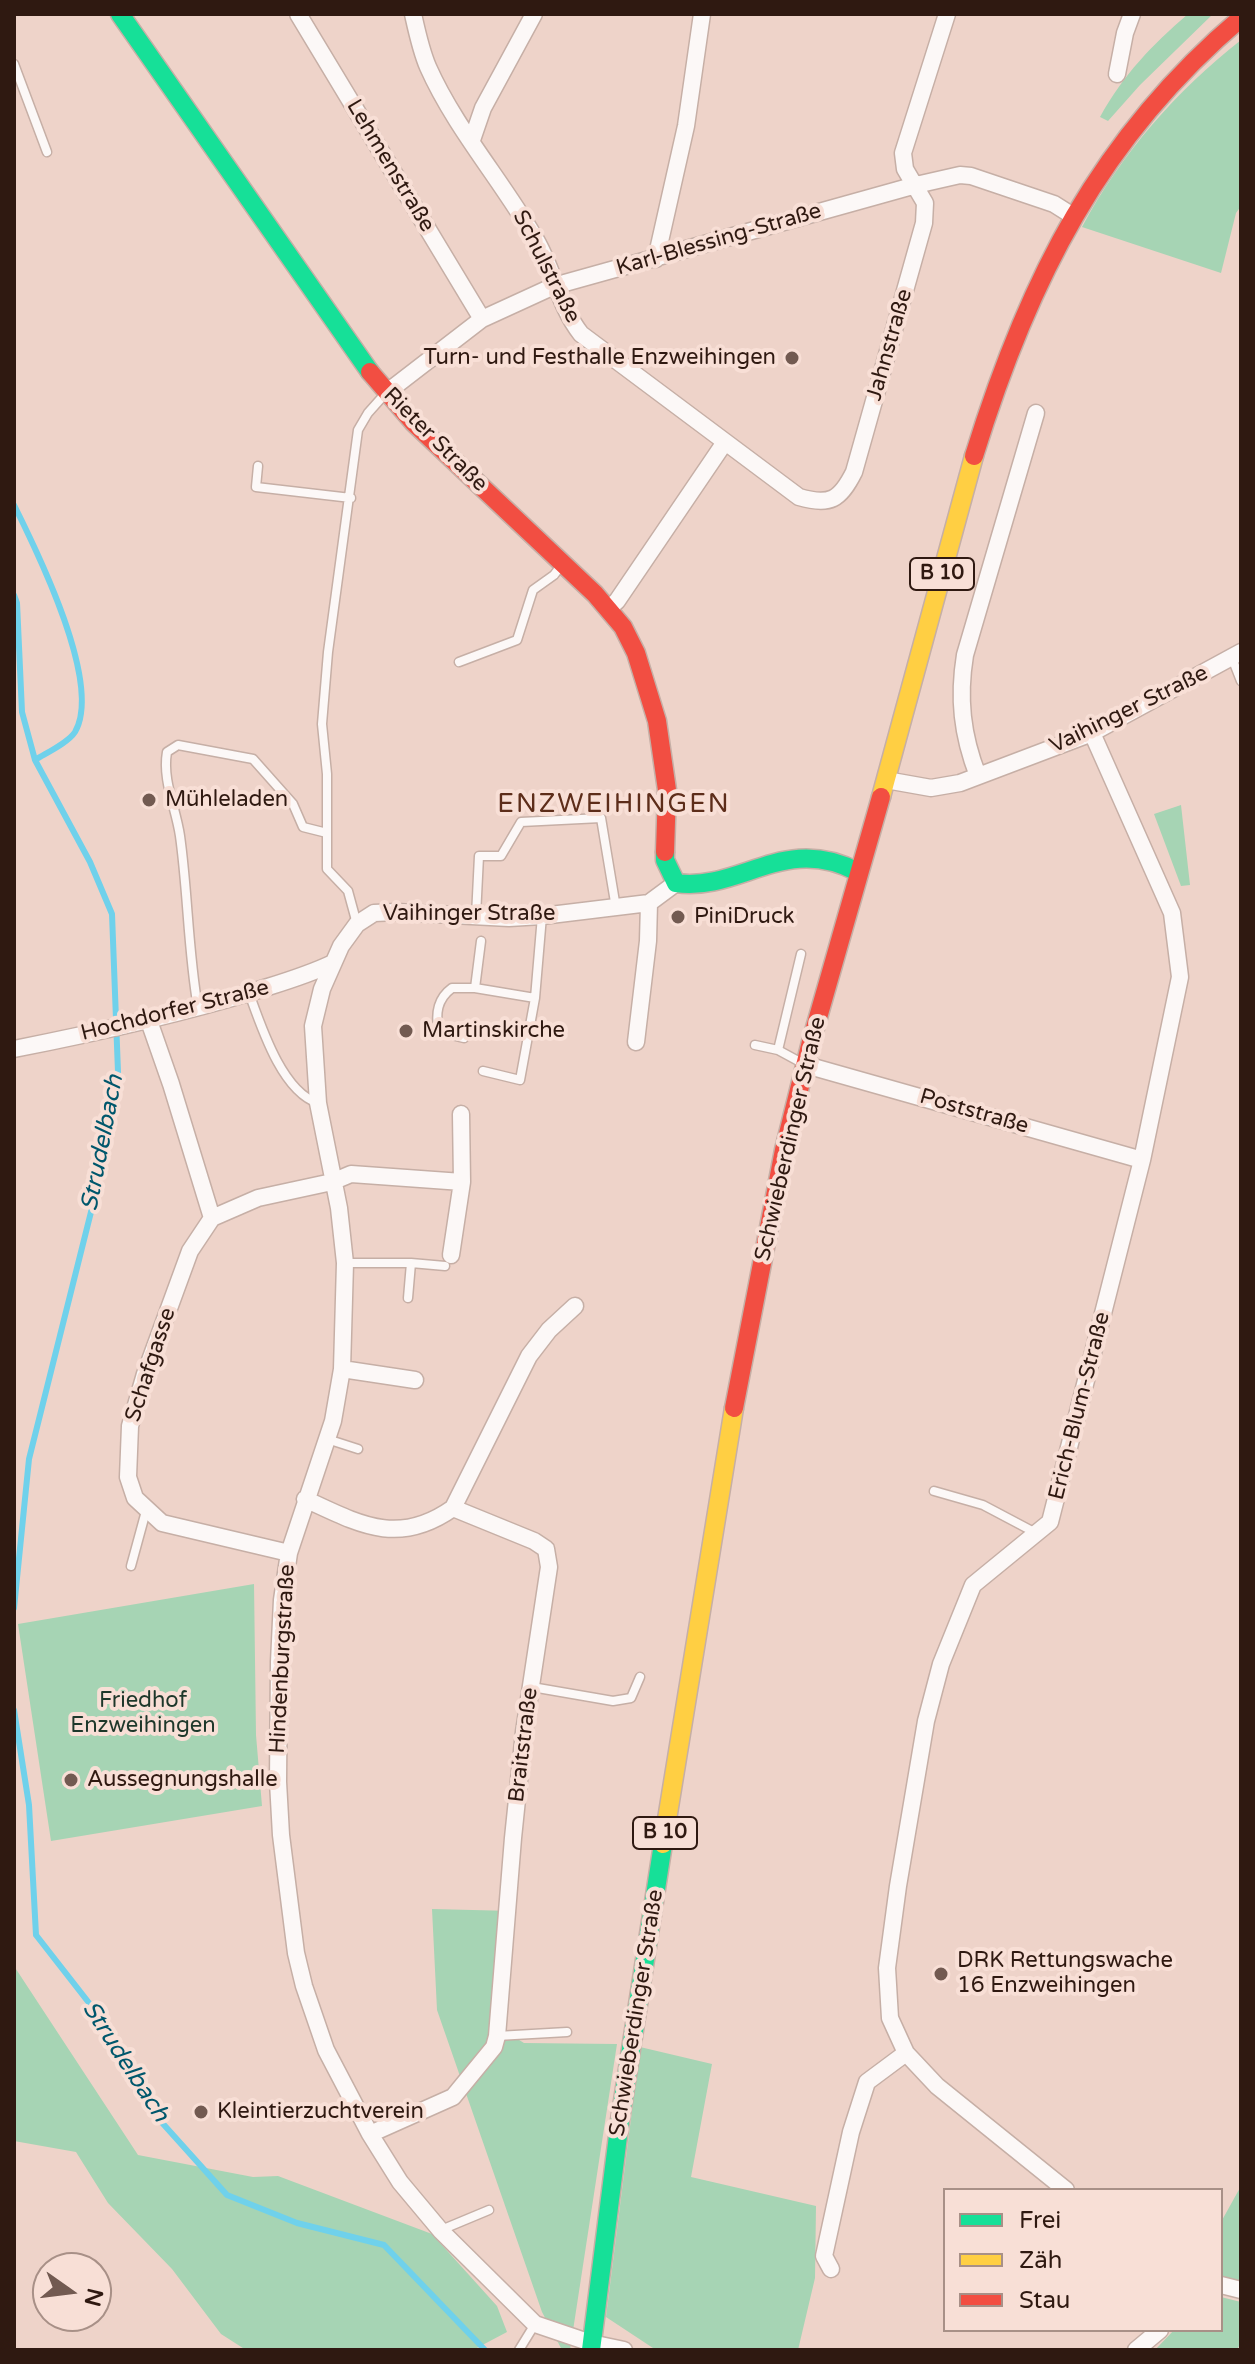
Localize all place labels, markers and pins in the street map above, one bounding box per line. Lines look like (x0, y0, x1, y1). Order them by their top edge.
place label: Turn- und Festhalle Enzweihingen (423, 345, 776, 371)
marker: Turn- und Festhalle Enzweihingen (783, 349, 801, 367)
place label: Mühleladen (165, 787, 288, 813)
marker: Mühleladen (140, 791, 158, 809)
place label: PiniDruck (694, 904, 795, 930)
marker: PiniDruck (669, 908, 687, 926)
place label: Martinskirche (422, 1018, 565, 1044)
marker: Martinskirche (397, 1022, 415, 1040)
place label: Aussegnungshalle (87, 1767, 278, 1793)
marker: Aussegnungshalle (62, 1771, 80, 1789)
place label: DRK Rettungswache 16 Enzweihingen (957, 1948, 1173, 2000)
marker: DRK Rettungswache 16 Enzweihingen (932, 1965, 950, 1983)
place label: Kleintierzuchtverein (217, 2099, 424, 2125)
marker: Kleintierzuchtverein (192, 2103, 210, 2121)

